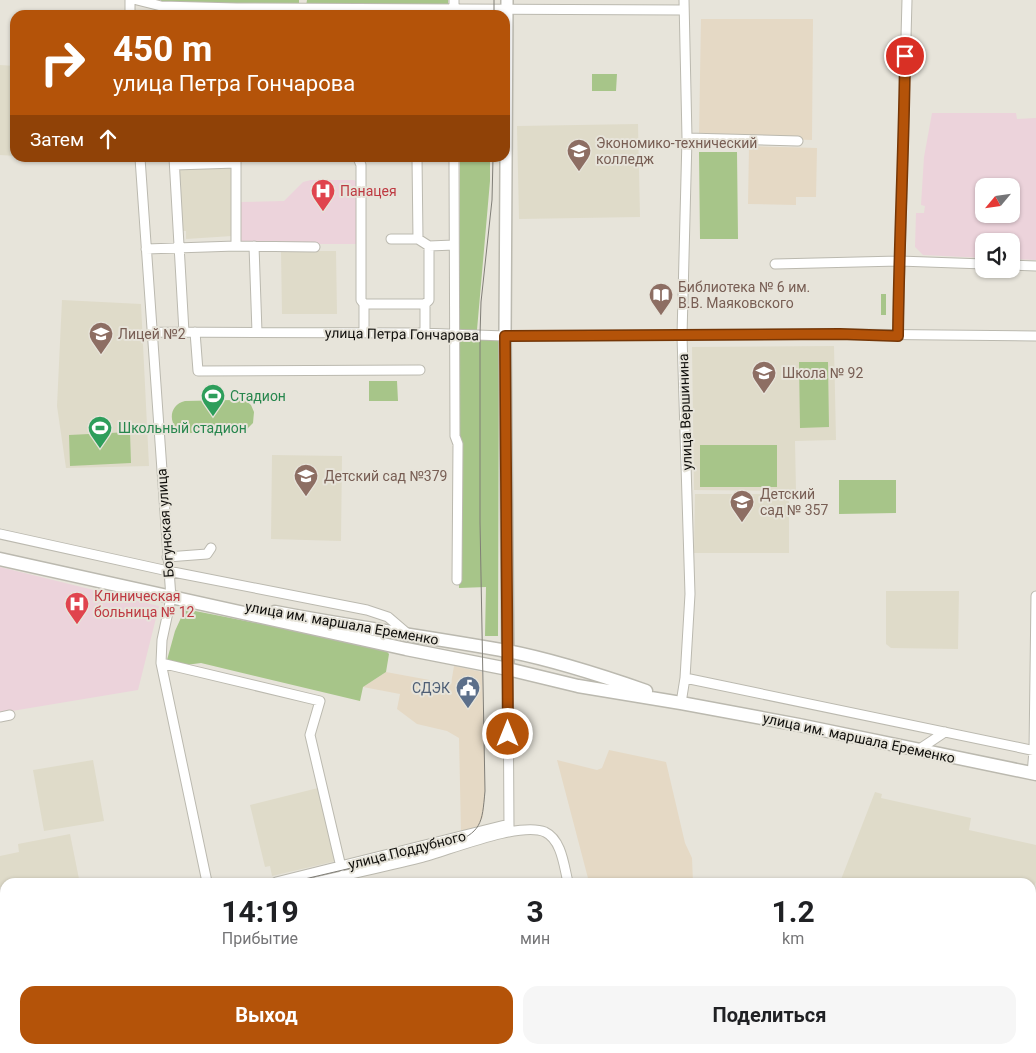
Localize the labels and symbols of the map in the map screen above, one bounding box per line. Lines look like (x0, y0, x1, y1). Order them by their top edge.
pin (884, 35, 926, 77)
place label: Экономико-технический колледж (596, 135, 757, 167)
school or university icon: Экономико-технический колледж (566, 138, 592, 172)
hospital icon: Панацея (310, 178, 336, 212)
north arrow (975, 178, 1020, 222)
place label: Панацея (340, 183, 397, 199)
place label: Библиотека № 6 им. В.В. Маяковского (678, 279, 810, 311)
library icon: Библиотека № 6 им. В.В. Маяковского (648, 282, 674, 316)
school or university icon: Лицей №2 (88, 321, 114, 355)
street label: улица Петра Гончарова (325, 325, 479, 343)
place label: Лицей №2 (118, 326, 186, 342)
street label: улица Вершинина (675, 353, 695, 471)
school or university icon: Школа № 92 (751, 360, 777, 394)
place label: Школа № 92 (782, 365, 863, 381)
sports icon: Стадион (200, 383, 226, 417)
place label: Стадион (230, 388, 286, 404)
sports icon: Школьный стадион (87, 415, 113, 449)
place label: Школьный стадион (118, 420, 247, 436)
school or university icon: Детский сад №379 (293, 463, 319, 497)
street label: Богунская улица (153, 468, 177, 578)
place label: Детский сад №379 (324, 468, 447, 484)
place label: Детский сад № 357 (760, 486, 828, 518)
school or university icon: Детский сад № 357 (729, 489, 755, 523)
place label: Клиническая больница № 12 (94, 588, 195, 620)
hospital icon: Клиническая больница № 12 (64, 591, 90, 625)
street label: улица им. маршала Еременко (244, 598, 440, 648)
public building icon: СДЭК (455, 675, 481, 709)
place label: СДЭК (412, 680, 450, 696)
position arrow (481, 707, 533, 759)
street label: улица им. маршала Еременко (761, 710, 957, 766)
street label: улица Поддубного (347, 828, 467, 872)

